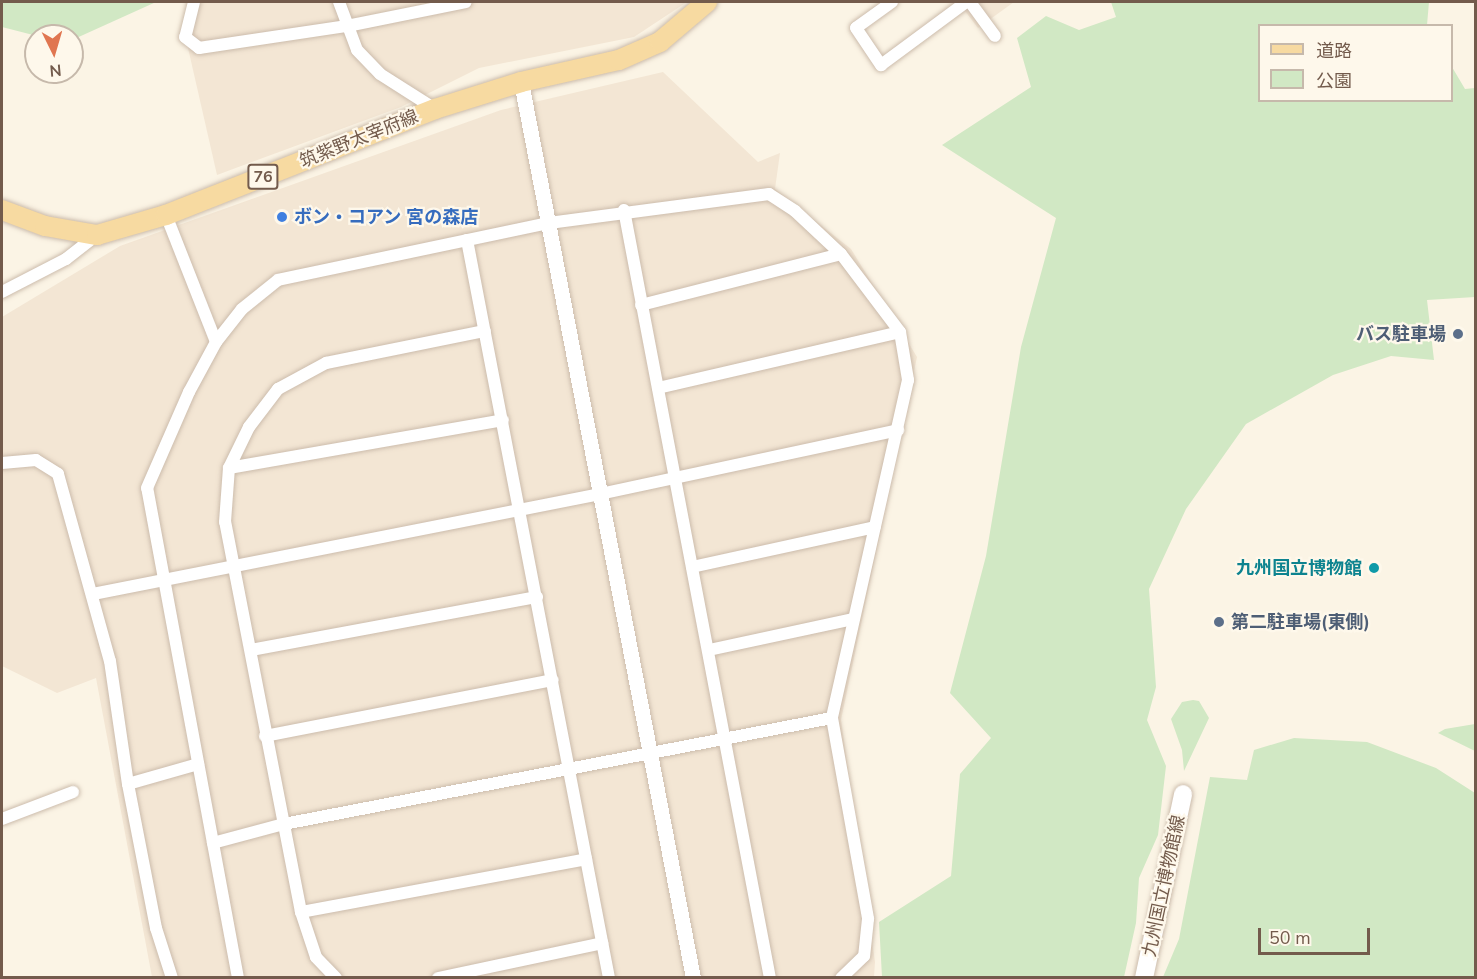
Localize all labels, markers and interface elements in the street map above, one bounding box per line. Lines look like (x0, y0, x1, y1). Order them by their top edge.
north arrow (24, 24, 84, 84)
legend (1258, 24, 1453, 102)
text: 道路 (1316, 39, 1352, 63)
text: N (48, 58, 62, 81)
text: 公園 (1316, 69, 1352, 93)
street label: 筑紫野太宰府線 (297, 105, 421, 173)
road number: 76 (246, 164, 280, 190)
place label: ボン・コアン 宮の森店 (294, 206, 479, 228)
marker: ボン・コアン 宮の森店 (275, 210, 289, 224)
place label: バス駐車場 (1356, 323, 1446, 345)
marker: バス駐車場 (1451, 327, 1465, 341)
place label: 九州国立博物館 (1236, 557, 1362, 579)
marker: 九州国立博物館 (1367, 561, 1381, 575)
place label: 第二駐車場(東側) (1231, 611, 1370, 633)
marker: 第二駐車場(東側) (1212, 615, 1226, 629)
street label: 九州国立博物館線 (1138, 813, 1190, 959)
scale bar (1261, 916, 1374, 954)
text: 50 m (1269, 926, 1311, 950)

